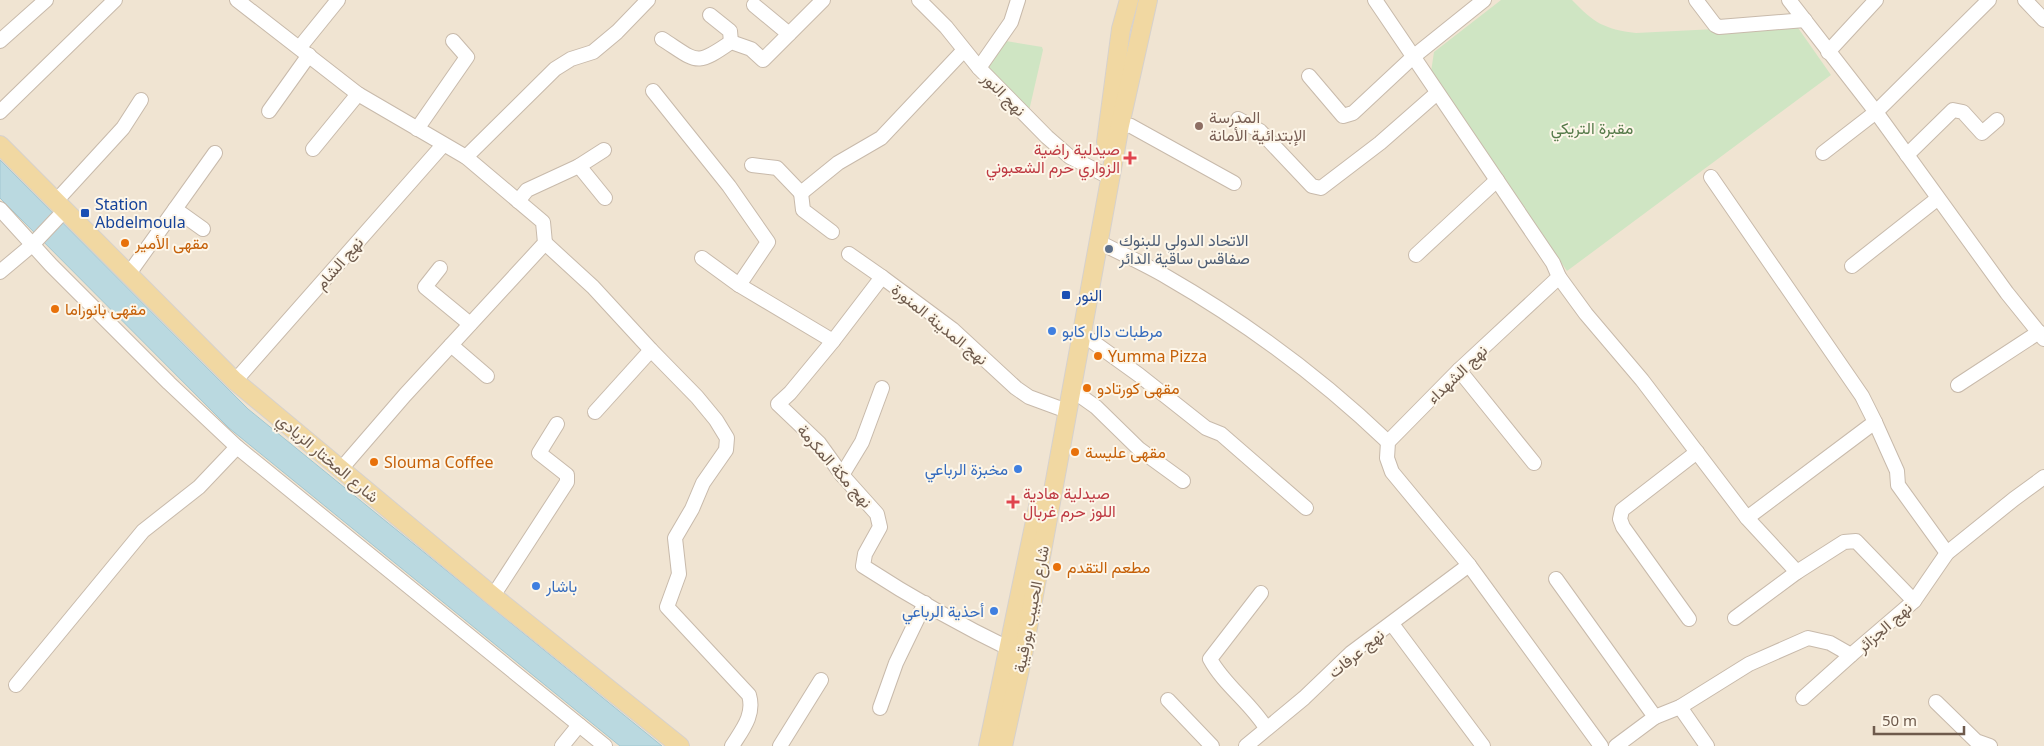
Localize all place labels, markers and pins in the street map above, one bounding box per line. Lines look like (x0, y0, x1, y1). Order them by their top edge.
place label: المدرسة الإبتدائية الأمانة (1209, 106, 1306, 146)
marker: المدرسة الإبتدائية الأمانة (1193, 120, 1205, 132)
place label: صيدلية راضية الزواري حرم الشعبوني (986, 138, 1120, 181)
marker: صيدلية راضية الزواري حرم الشعبوني (1124, 152, 1136, 164)
place label: Station Abdelmoula (95, 193, 186, 233)
marker: Station Abdelmoula (79, 207, 91, 219)
place label: الاتحاد الدولي للبنوك صفاقس ساقية الدائر (1118, 229, 1250, 269)
place label: مقهى الأمير (134, 232, 209, 254)
marker: مقهى الأمير (119, 237, 131, 249)
marker: الاتحاد الدولي للبنوك صفاقس ساقية الدائر (1103, 243, 1115, 255)
place label: النور (1075, 284, 1102, 306)
marker: النور (1060, 289, 1072, 301)
place label: مقهى بانوراما (65, 298, 146, 320)
marker: مقهى بانوراما (49, 303, 61, 315)
place label: مرطبات دال كابو (1062, 320, 1163, 342)
marker: مرطبات دال كابو (1046, 325, 1058, 337)
place label: Yumma Pizza (1108, 345, 1207, 367)
marker: Yumma Pizza (1092, 350, 1104, 362)
place label: مقهى كورتادو (1097, 377, 1179, 399)
marker: مقهى كورتادو (1081, 382, 1093, 394)
place label: مقهى عليسة (1085, 441, 1166, 463)
marker: مقهى عليسة (1069, 446, 1081, 458)
place label: Slouma Coffee (384, 451, 493, 473)
marker: Slouma Coffee (368, 456, 380, 468)
place label: مخبزة الرباعي (925, 458, 1008, 483)
marker: مخبزة الرباعي (1012, 463, 1024, 475)
place label: صيدلية هادية اللوز حرم غربال (1023, 482, 1116, 522)
marker: صيدلية هادية اللوز حرم غربال (1007, 496, 1019, 508)
place label: مطعم التقدم (1067, 556, 1150, 578)
marker: مطعم التقدم (1051, 561, 1063, 573)
place label: باشار (545, 575, 577, 597)
marker: باشار (530, 580, 542, 592)
place label: أحذية الرباعي (902, 600, 984, 625)
marker: أحذية الرباعي (988, 605, 1000, 617)

